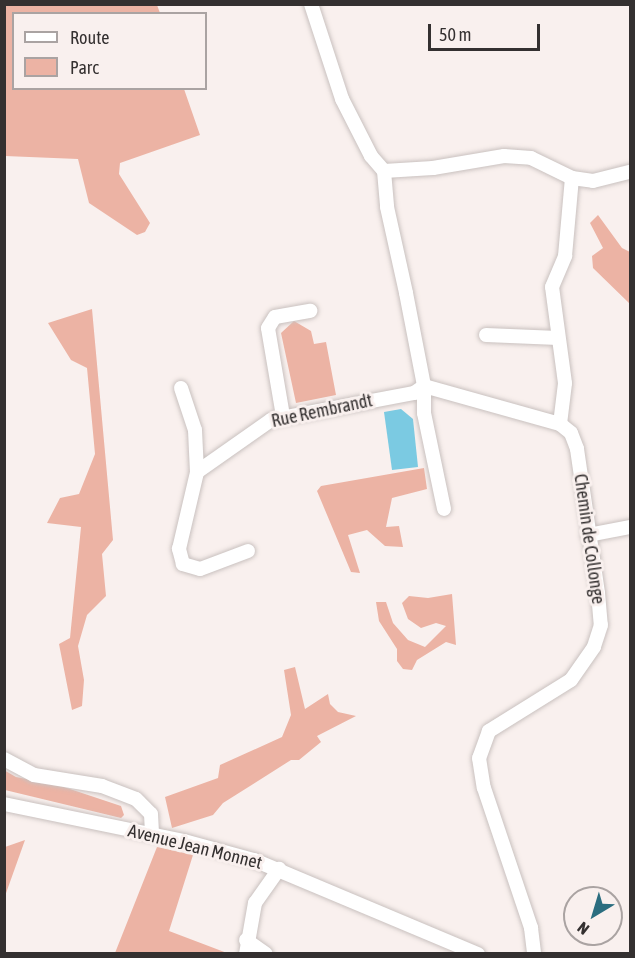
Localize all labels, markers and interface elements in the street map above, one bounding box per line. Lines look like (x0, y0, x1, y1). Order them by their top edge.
legend (12, 12, 207, 90)
scale bar (431, 12, 544, 50)
text: 50 m (439, 24, 471, 45)
text: Route (70, 27, 109, 48)
text: Parc (70, 57, 99, 78)
street label: Rue Rembrandt (269, 390, 375, 432)
street label: Chemin de Collonge (569, 473, 609, 605)
street label: Avenue Jean Monnet (126, 820, 264, 874)
north arrow (563, 886, 623, 946)
text: N (574, 919, 592, 939)

